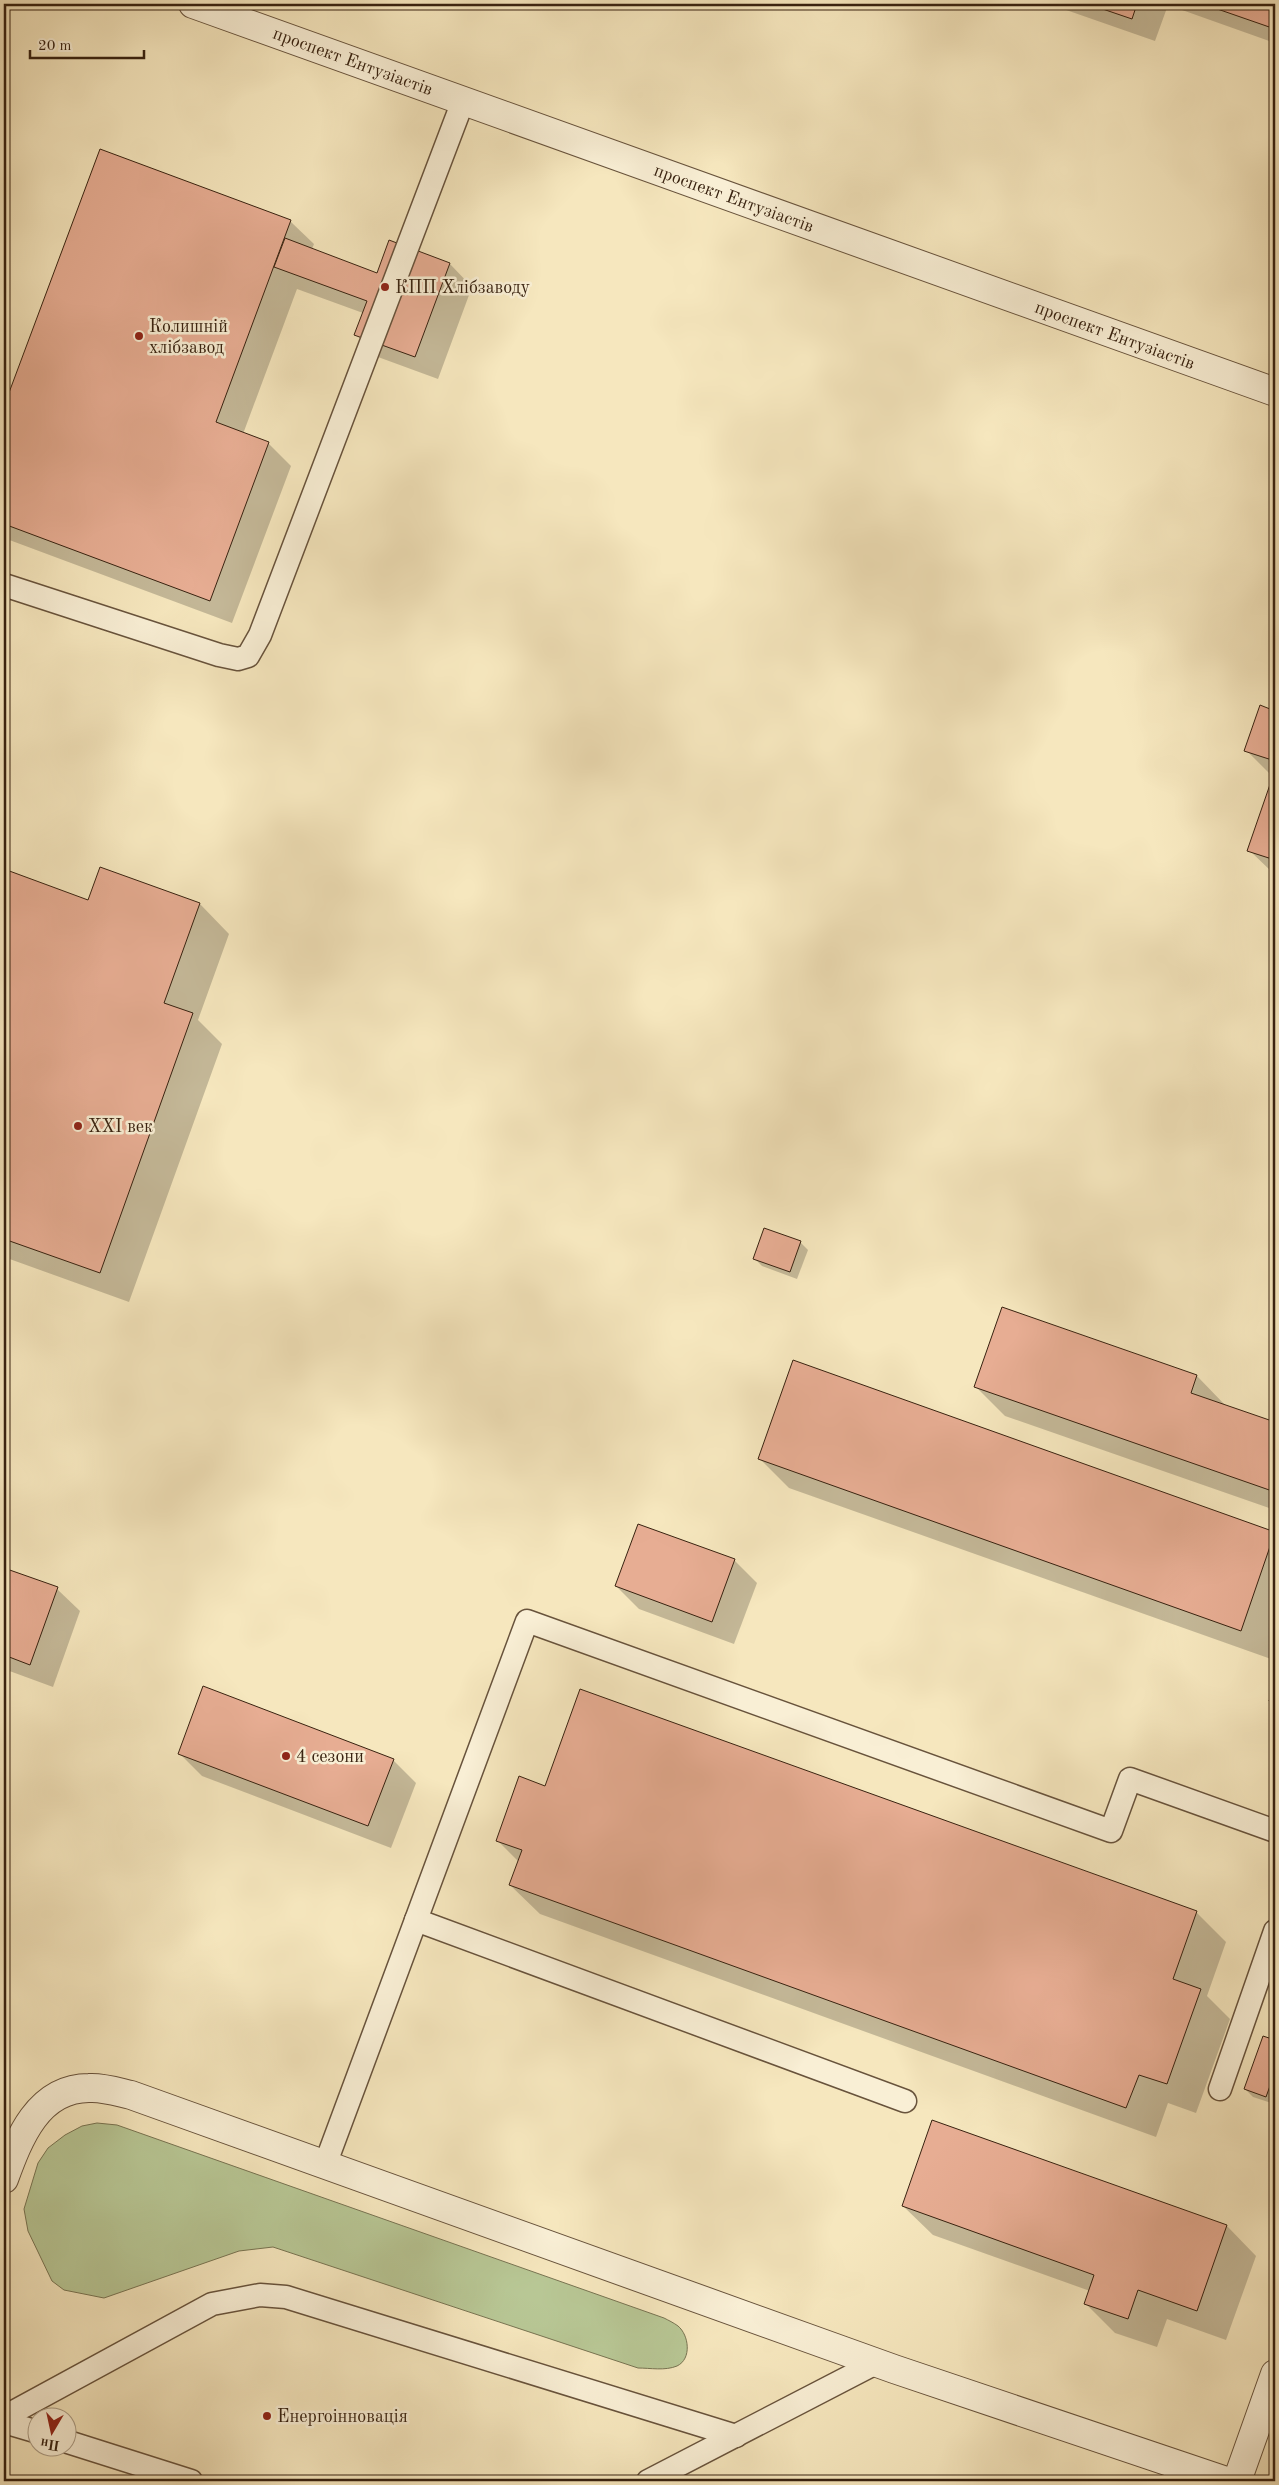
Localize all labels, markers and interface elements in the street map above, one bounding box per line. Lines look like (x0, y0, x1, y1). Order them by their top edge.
street label: проспект Ентузіастів (270, 25, 435, 99)
scale bar (30, 28, 144, 60)
text: 20 m (38, 39, 72, 54)
street label: проспект Ентузіастів (651, 162, 816, 236)
place label: КПП Хлібзаводу (395, 279, 530, 297)
marker: КПП Хлібзаводу (379, 281, 391, 293)
street label: проспект Ентузіастів (1032, 299, 1197, 373)
place label: Колишній хлібзавод (149, 318, 228, 357)
marker: Колишній хлібзавод (133, 330, 145, 342)
place label: XXI век (88, 1118, 153, 1136)
marker: XXI век (72, 1120, 84, 1132)
place label: 4 сезони (296, 1748, 364, 1766)
marker: 4 сезони (280, 1750, 292, 1762)
north arrow (28, 2408, 78, 2458)
place label: Енергоінновація (277, 2408, 408, 2426)
marker: Енергоінновація (261, 2410, 273, 2422)
text: Пн (39, 2435, 61, 2452)

